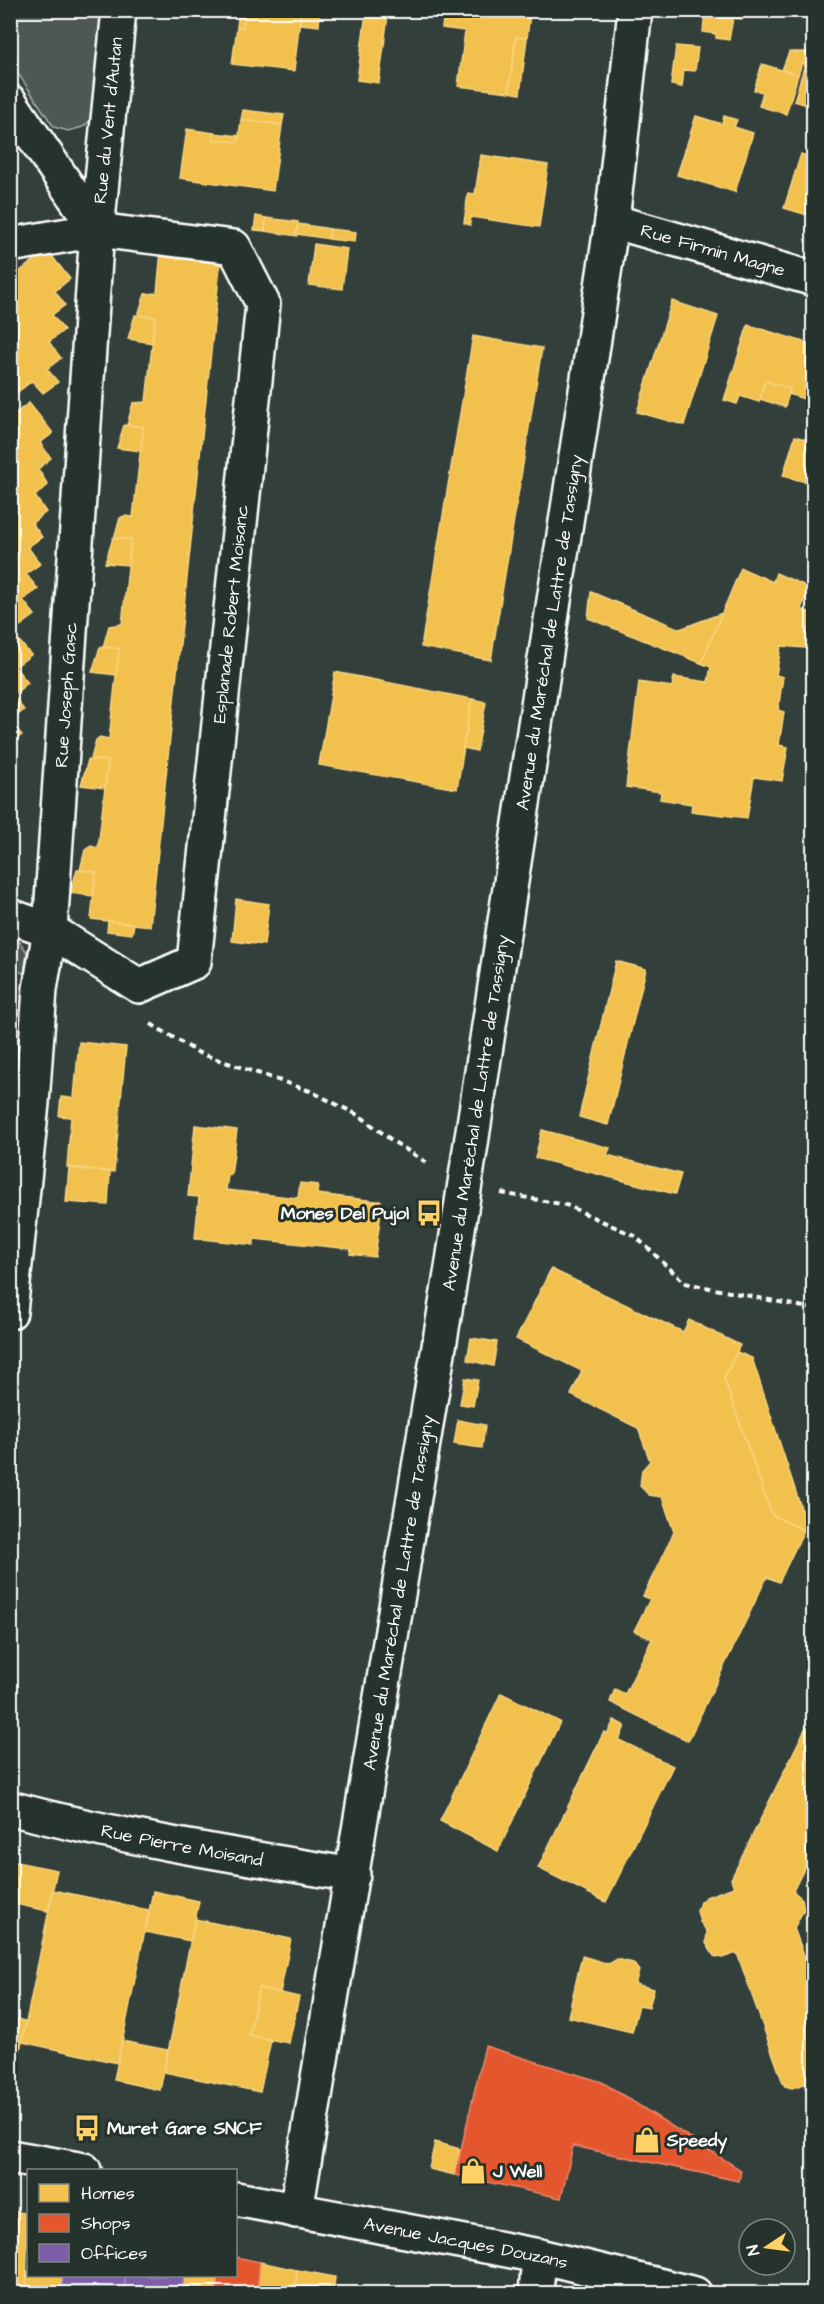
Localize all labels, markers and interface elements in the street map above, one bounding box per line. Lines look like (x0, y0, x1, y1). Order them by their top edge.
street label: Rue du Vent d'Autan (87, 36, 129, 205)
street label: Rue Firmin Magne (638, 217, 788, 283)
street label: Avenue du Maréchal de Lattre de Tassigny (510, 452, 590, 812)
street label: Esplanade Robert Moisanc (207, 504, 255, 724)
street label: Rue Joseph Gasc (48, 621, 83, 768)
street label: Avenue du Maréchal de Lattre de Tassigny (436, 933, 516, 1292)
bus stop icon: Mones Del Pujol (414, 1198, 444, 1228)
place label: Mones Del Pujol (281, 1201, 409, 1226)
street label: Avenue du Maréchal de Lattre de Tassigny (357, 1413, 441, 1772)
street label: Rue Pierre Moisand (99, 1818, 265, 1872)
bus stop icon: Muret Gare SNCF (72, 2113, 102, 2143)
place label: Muret Gare SNCF (107, 2116, 262, 2141)
shop icon: Speedy (632, 2125, 662, 2155)
place label: Speedy (666, 2128, 727, 2154)
shop icon: J Well (458, 2156, 488, 2186)
place label: J Well (492, 2159, 542, 2184)
legend (27, 2169, 237, 2277)
text: Homes (81, 2181, 135, 2206)
text: Shops (81, 2211, 131, 2236)
street label: Avenue Jacques Douzans (362, 2211, 570, 2275)
north arrow (737, 2217, 797, 2277)
text: Offices (81, 2241, 147, 2266)
text: N (742, 2243, 765, 2258)

